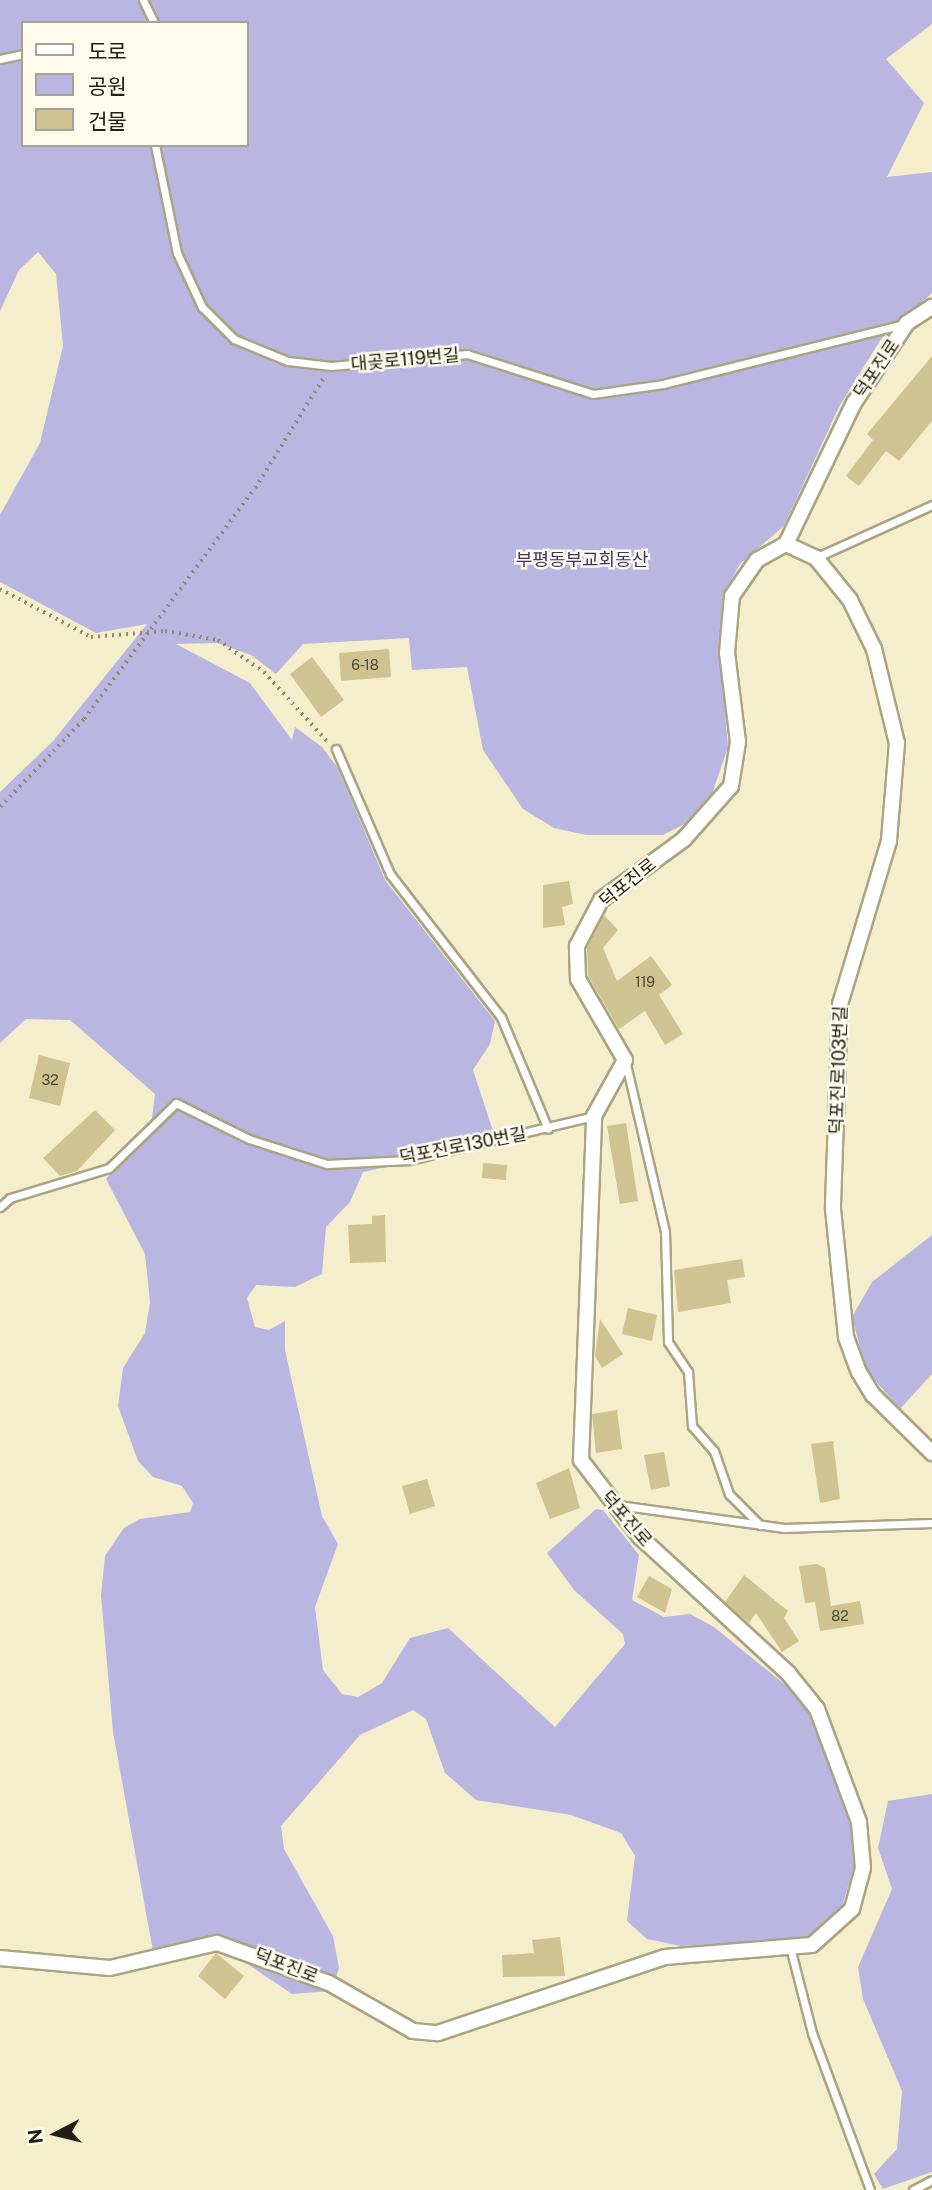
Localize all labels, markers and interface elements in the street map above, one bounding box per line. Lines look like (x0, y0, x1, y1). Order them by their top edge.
legend (21, 21, 248, 147)
text: 도로 (88, 39, 127, 64)
text: 공원 (88, 74, 127, 99)
text: 건물 (88, 109, 127, 134)
street label: 덕포진로 (850, 336, 904, 402)
street label: 대곶로119번길 (350, 345, 460, 375)
park label: 부평동부교회동산 (516, 549, 648, 571)
house number: 6-18 (351, 657, 379, 673)
street label: 덕포진로 (595, 854, 661, 912)
house number: 119 (635, 974, 655, 990)
street label: 덕포진로103번길 (826, 1005, 852, 1135)
house number: 32 (41, 1072, 59, 1088)
street label: 덕포진로130번길 (398, 1123, 528, 1169)
street label: 덕포진로 (596, 1487, 656, 1551)
house number: 82 (831, 1608, 849, 1624)
street label: 덕포진로 (251, 1944, 321, 1988)
north arrow (21, 2099, 91, 2169)
text: N (23, 2128, 47, 2145)

